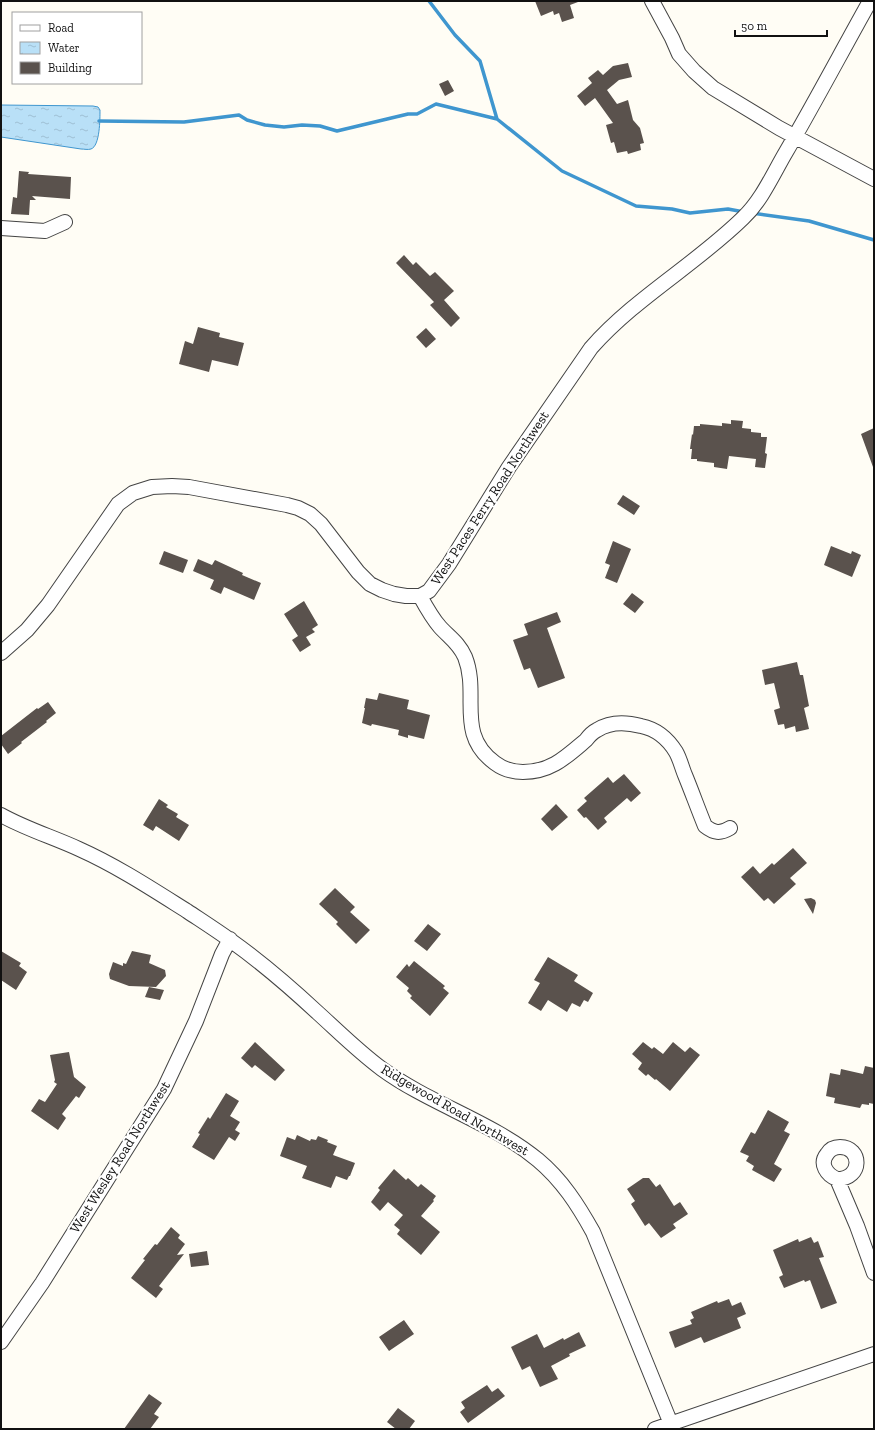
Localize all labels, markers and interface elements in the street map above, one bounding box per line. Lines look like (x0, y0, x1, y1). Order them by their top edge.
legend (12, 12, 142, 84)
scale bar (735, 12, 827, 38)
text: 50 m (741, 19, 768, 33)
text: Road (48, 21, 74, 35)
text: Water (48, 41, 80, 55)
text: Building (48, 61, 92, 75)
street label: West Paces Ferry Road Northwest (427, 407, 553, 588)
street label: Ridgewood Road Northwest (378, 1061, 533, 1160)
street label: West Wesley Road Northwest (66, 1077, 174, 1236)

